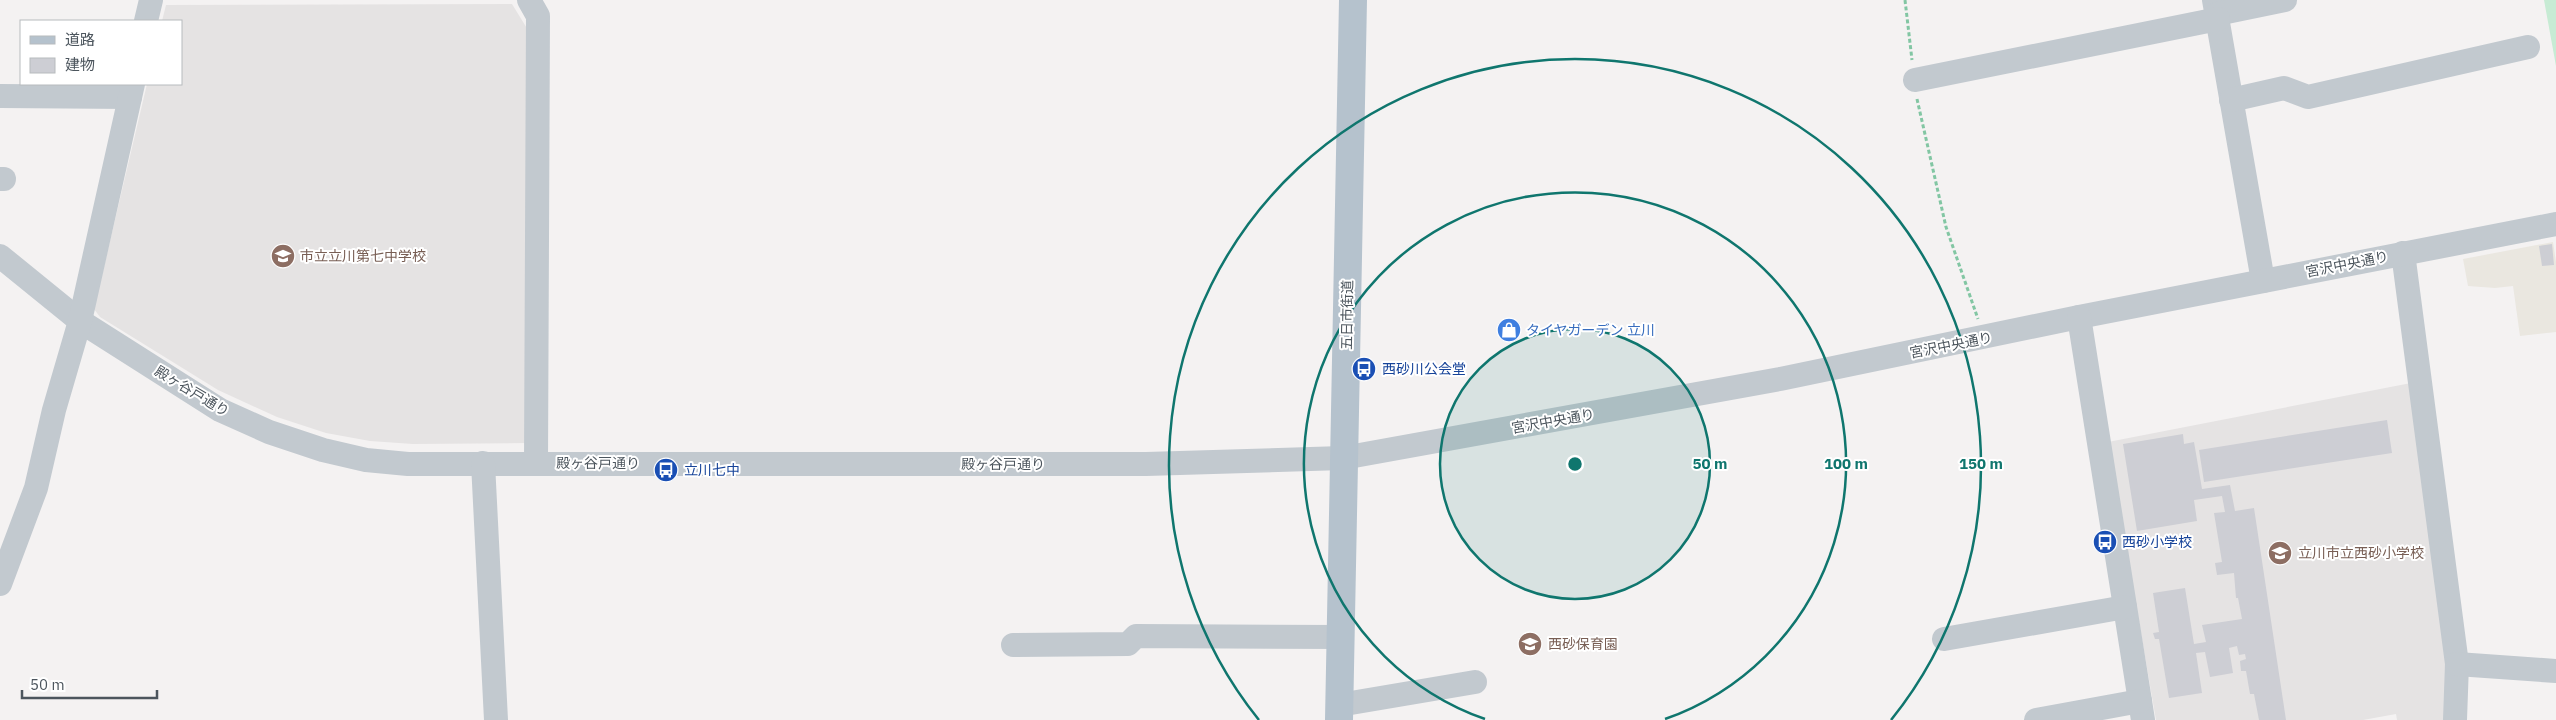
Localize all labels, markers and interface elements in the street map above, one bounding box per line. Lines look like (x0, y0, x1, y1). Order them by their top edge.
legend (20, 20, 182, 85)
text: 道路 (65, 30, 95, 49)
text: 建物 (65, 55, 95, 74)
school or university icon: 市立立川第七中学校 (270, 243, 296, 269)
place label: 市立立川第七中学校 (300, 247, 426, 265)
street label: 宮沢中央通り (2304, 247, 2390, 281)
street label: 五日市街道 (1337, 280, 1357, 350)
shop icon: タイヤガーデン 立川 (1496, 317, 1522, 343)
place label: タイヤガーデン 立川 (1526, 321, 1655, 339)
street label: 宮沢中央通り (1908, 328, 1994, 362)
bus stop icon: 西砂川公会堂 (1351, 356, 1377, 382)
place label: 西砂川公会堂 (1382, 360, 1466, 378)
street label: 殿ヶ谷戸通り (151, 362, 233, 420)
street label: 宮沢中央通り (1510, 405, 1596, 437)
street label: 殿ヶ谷戸通り (556, 454, 640, 472)
text: 50 m (1693, 454, 1727, 473)
text: 100 m (1824, 454, 1868, 473)
text: 150 m (1959, 454, 2003, 473)
street label: 殿ヶ谷戸通り (961, 455, 1045, 473)
centre of rings (1566, 455, 1584, 473)
bus stop icon: 立川七中 (653, 457, 679, 483)
place label: 立川七中 (684, 461, 740, 479)
bus stop icon: 西砂小学校 (2092, 529, 2118, 555)
place label: 西砂小学校 (2122, 533, 2192, 551)
school or university icon: 立川市立西砂小学校 (2267, 540, 2293, 566)
place label: 立川市立西砂小学校 (2298, 544, 2424, 562)
school or university icon: 西砂保育園 (1517, 631, 1543, 657)
place label: 西砂保育園 (1548, 635, 1618, 653)
scale bar (22, 668, 158, 700)
text: 50 m (30, 675, 65, 694)

